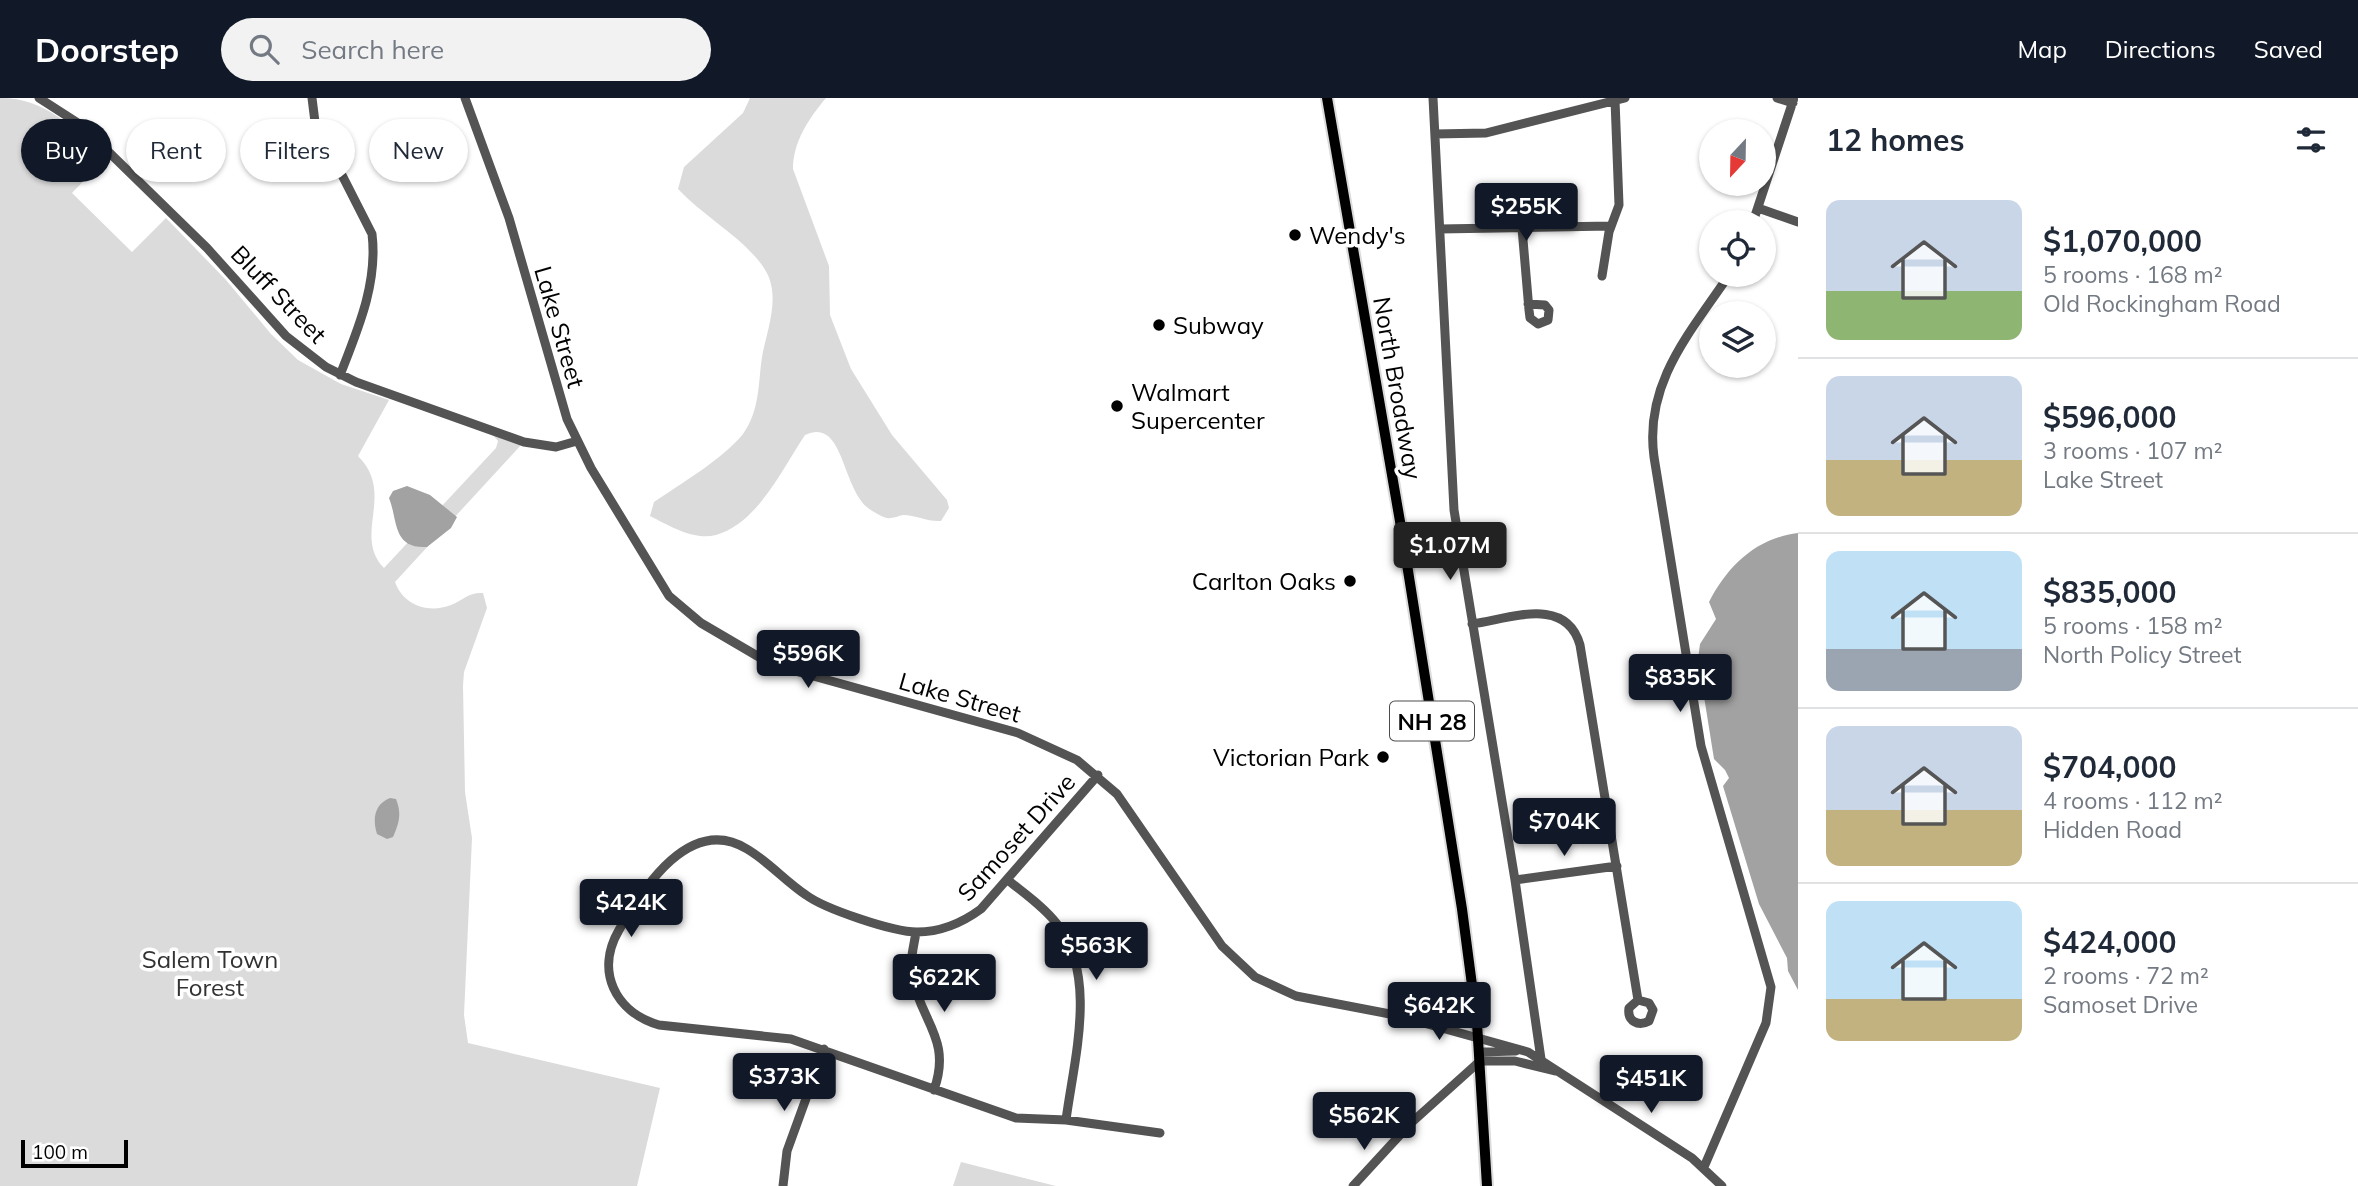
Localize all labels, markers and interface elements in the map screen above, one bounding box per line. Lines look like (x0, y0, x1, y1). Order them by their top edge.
search box (221, 18, 711, 81)
text: Doorstep (35, 29, 179, 70)
icon: search (245, 30, 283, 68)
text: Search here (301, 33, 444, 66)
text: Map (2017, 34, 2067, 64)
text: Directions (2105, 34, 2216, 64)
text: Saved (2254, 34, 2323, 64)
chip: Buy (21, 119, 112, 182)
chip: Rent (126, 119, 226, 182)
chip: Filters (240, 119, 355, 182)
chip: New (369, 119, 468, 182)
north arrow (1699, 119, 1776, 196)
map controls (1699, 119, 1776, 378)
text: 12 homes (1826, 121, 1965, 159)
icon: filters (2292, 121, 2330, 159)
pin: $255K (1477, 184, 1575, 243)
text: $255K (1491, 191, 1561, 220)
button: locate (1699, 210, 1776, 287)
place label: Wendy's (1309, 220, 1406, 250)
text: $1,070,000 (2043, 222, 2202, 260)
marker: Wendy's (1287, 227, 1303, 243)
icon: home (1882, 228, 1966, 312)
street label: Bluff Street (225, 239, 333, 349)
text: 5 rooms · 168 m² (2043, 260, 2223, 289)
street label: Lake Street (528, 263, 592, 391)
text: Old Rockingham Road (2043, 289, 2281, 318)
street label: North Broadway (1367, 294, 1429, 482)
button: layers (1699, 301, 1776, 378)
place label: Subway (1173, 310, 1264, 340)
marker: Subway (1151, 317, 1167, 333)
place label: Walmart Supercenter (1131, 377, 1265, 435)
marker: Walmart Supercenter (1109, 398, 1125, 414)
text: $596,000 (2043, 398, 2176, 436)
icon: home (1882, 404, 1966, 488)
text: 3 rooms · 107 m² (2043, 436, 2223, 465)
text: Lake Street (2043, 465, 2163, 494)
pin: $1.07M (1393, 522, 1507, 582)
text: $1.07M (1410, 530, 1490, 559)
place label: Carlton Oaks (1192, 566, 1336, 596)
marker: Carlton Oaks (1342, 573, 1358, 589)
text: $835,000 (2043, 573, 2176, 611)
icon: home (1882, 579, 1966, 663)
text: 5 rooms · 158 m² (2043, 611, 2223, 640)
pin: $596K (759, 630, 857, 690)
text: $596K (773, 638, 843, 667)
text: North Policy Street (2043, 640, 2242, 669)
pin: $835K (1631, 654, 1729, 714)
text: $835K (1645, 662, 1715, 691)
street label: Lake Street (896, 665, 1024, 729)
road number: NH 28 (1390, 702, 1474, 740)
place label: Victorian Park (1213, 742, 1370, 772)
text: $704,000 (2043, 748, 2176, 786)
marker: Victorian Park (1375, 749, 1391, 765)
icon: home (1882, 754, 1966, 838)
street label: Samoset Drive (951, 767, 1081, 907)
text: 4 rooms · 112 m² (2043, 786, 2223, 815)
pin: $704K (1515, 798, 1613, 858)
text: $704K (1529, 806, 1599, 835)
text: Hidden Road (2043, 815, 2182, 844)
pin: $424K (582, 880, 680, 939)
text: $424K (596, 887, 666, 916)
pin: $563K (1047, 922, 1145, 982)
text: $424,000 (2043, 923, 2176, 961)
icon: home (1882, 929, 1966, 1013)
text: $563K (1061, 930, 1131, 959)
park label: Salem Town Forest (142, 944, 278, 1002)
pin: $622K (895, 954, 993, 1014)
text: 2 rooms · 72 m² (2043, 961, 2209, 990)
text: $622K (909, 962, 979, 991)
pin: $642K (1390, 982, 1488, 1042)
text: $642K (1404, 990, 1474, 1019)
text: Samoset Drive (2043, 990, 2198, 1019)
pin: $373K (735, 1054, 833, 1113)
pin: $451K (1602, 1056, 1700, 1115)
text: $373K (749, 1061, 819, 1090)
text: $451K (1616, 1063, 1686, 1092)
pin: $562K (1315, 1093, 1413, 1152)
text: $562K (1329, 1100, 1399, 1129)
scale bar (21, 1137, 128, 1169)
text: 100 m (32, 1140, 88, 1164)

